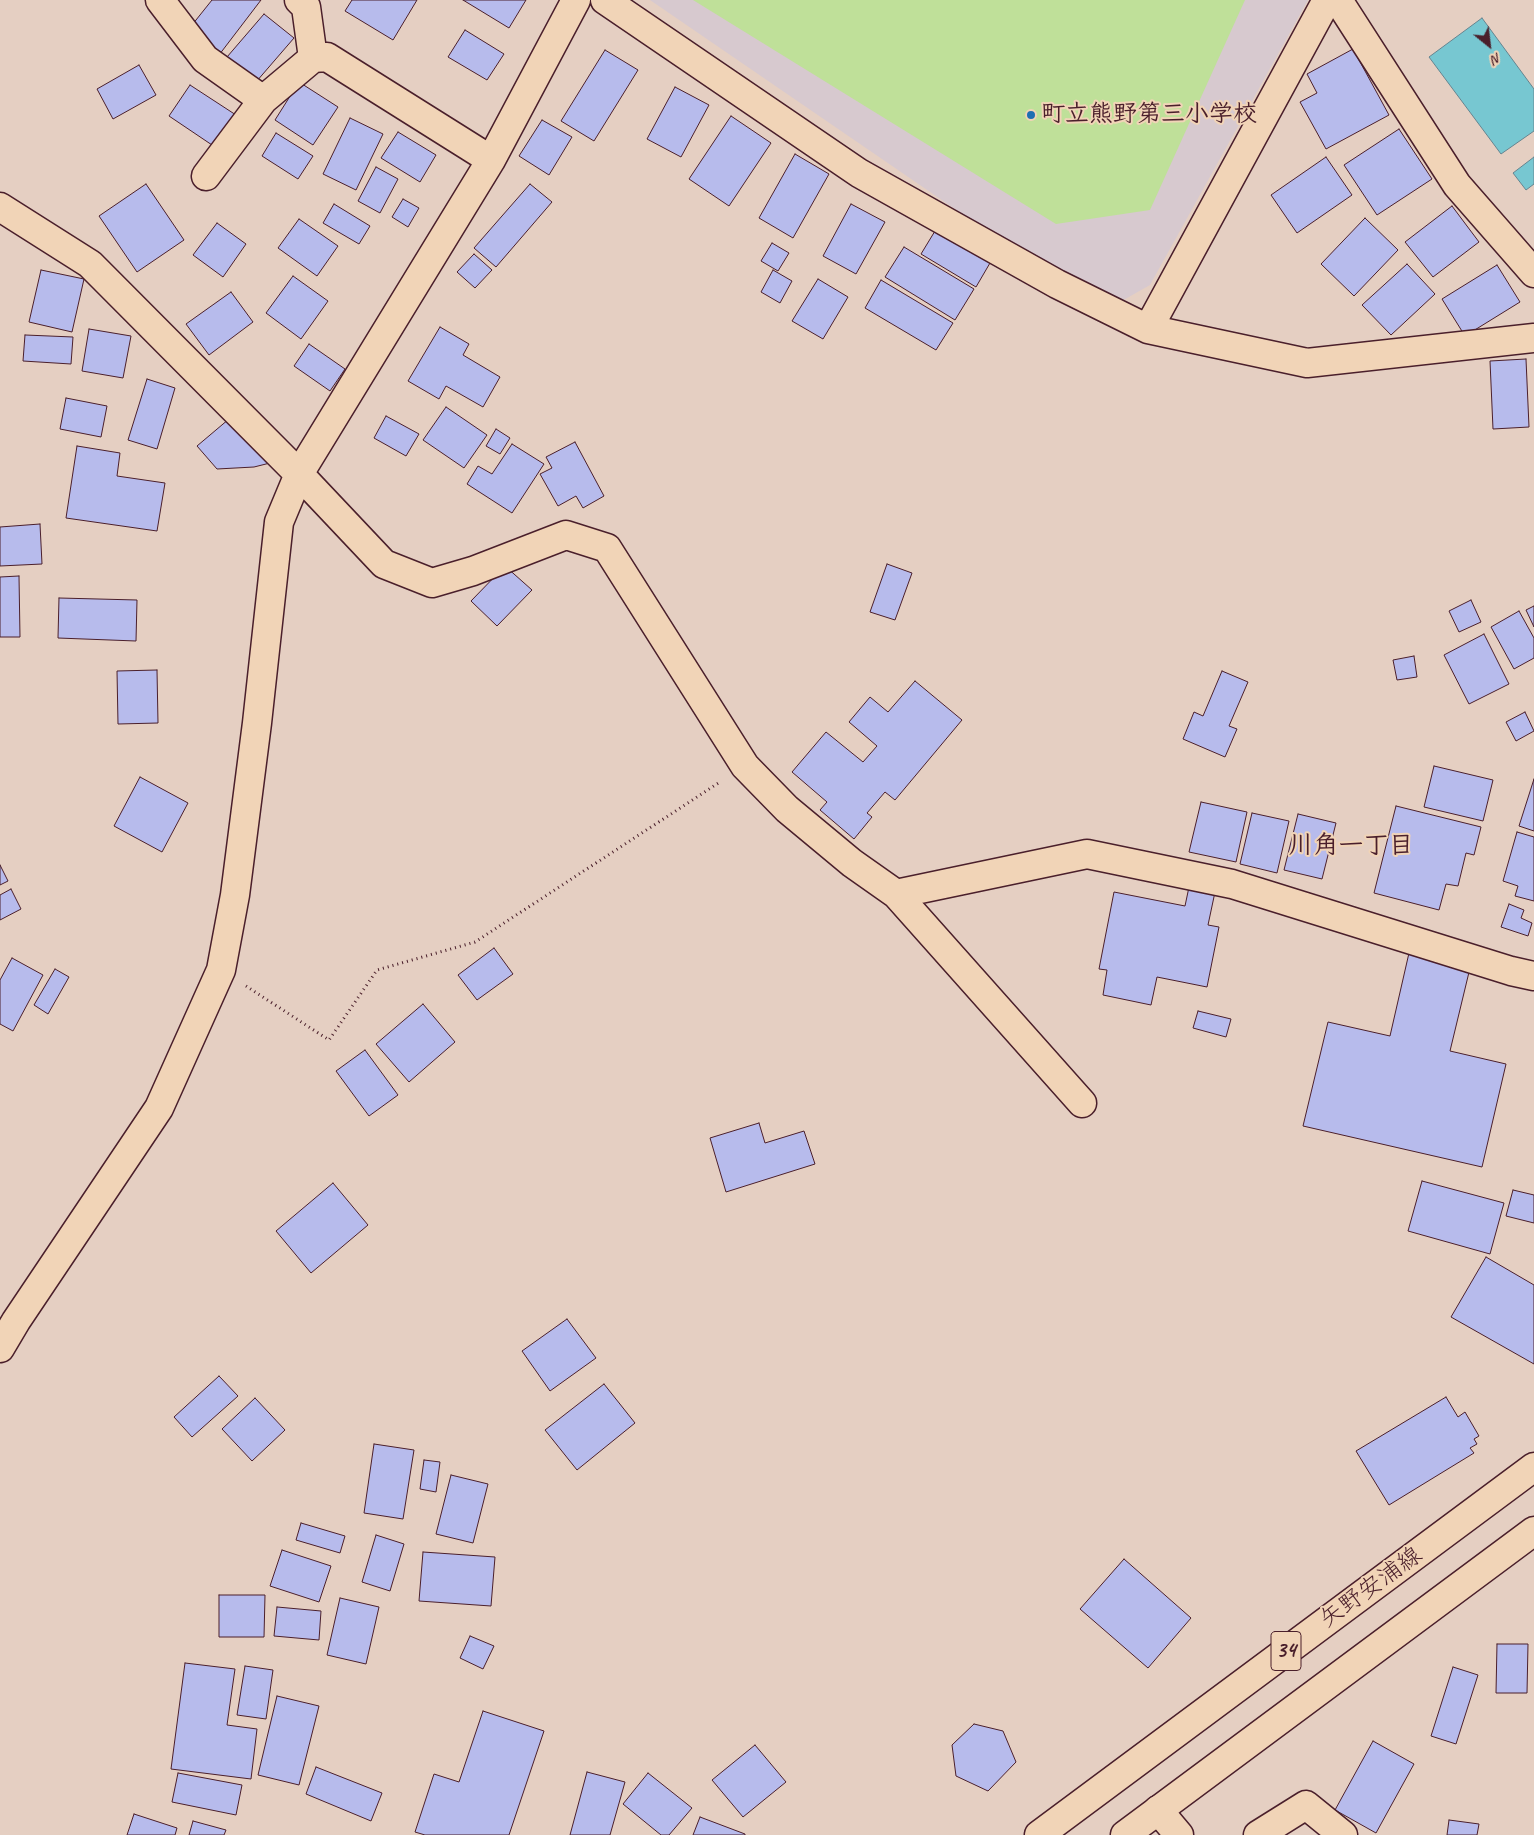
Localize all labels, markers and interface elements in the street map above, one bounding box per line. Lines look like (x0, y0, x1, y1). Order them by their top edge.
north arrow (1464, 20, 1514, 70)
text: N (1489, 49, 1504, 68)
place label: 町立熊野第三小学校 (1041, 101, 1257, 129)
marker: 町立熊野第三小学校 (1025, 109, 1037, 121)
district label: 川角一丁目 (1289, 831, 1413, 861)
street label: 矢野安浦線 (1314, 1541, 1428, 1635)
road number: 34 (1271, 1632, 1301, 1670)

